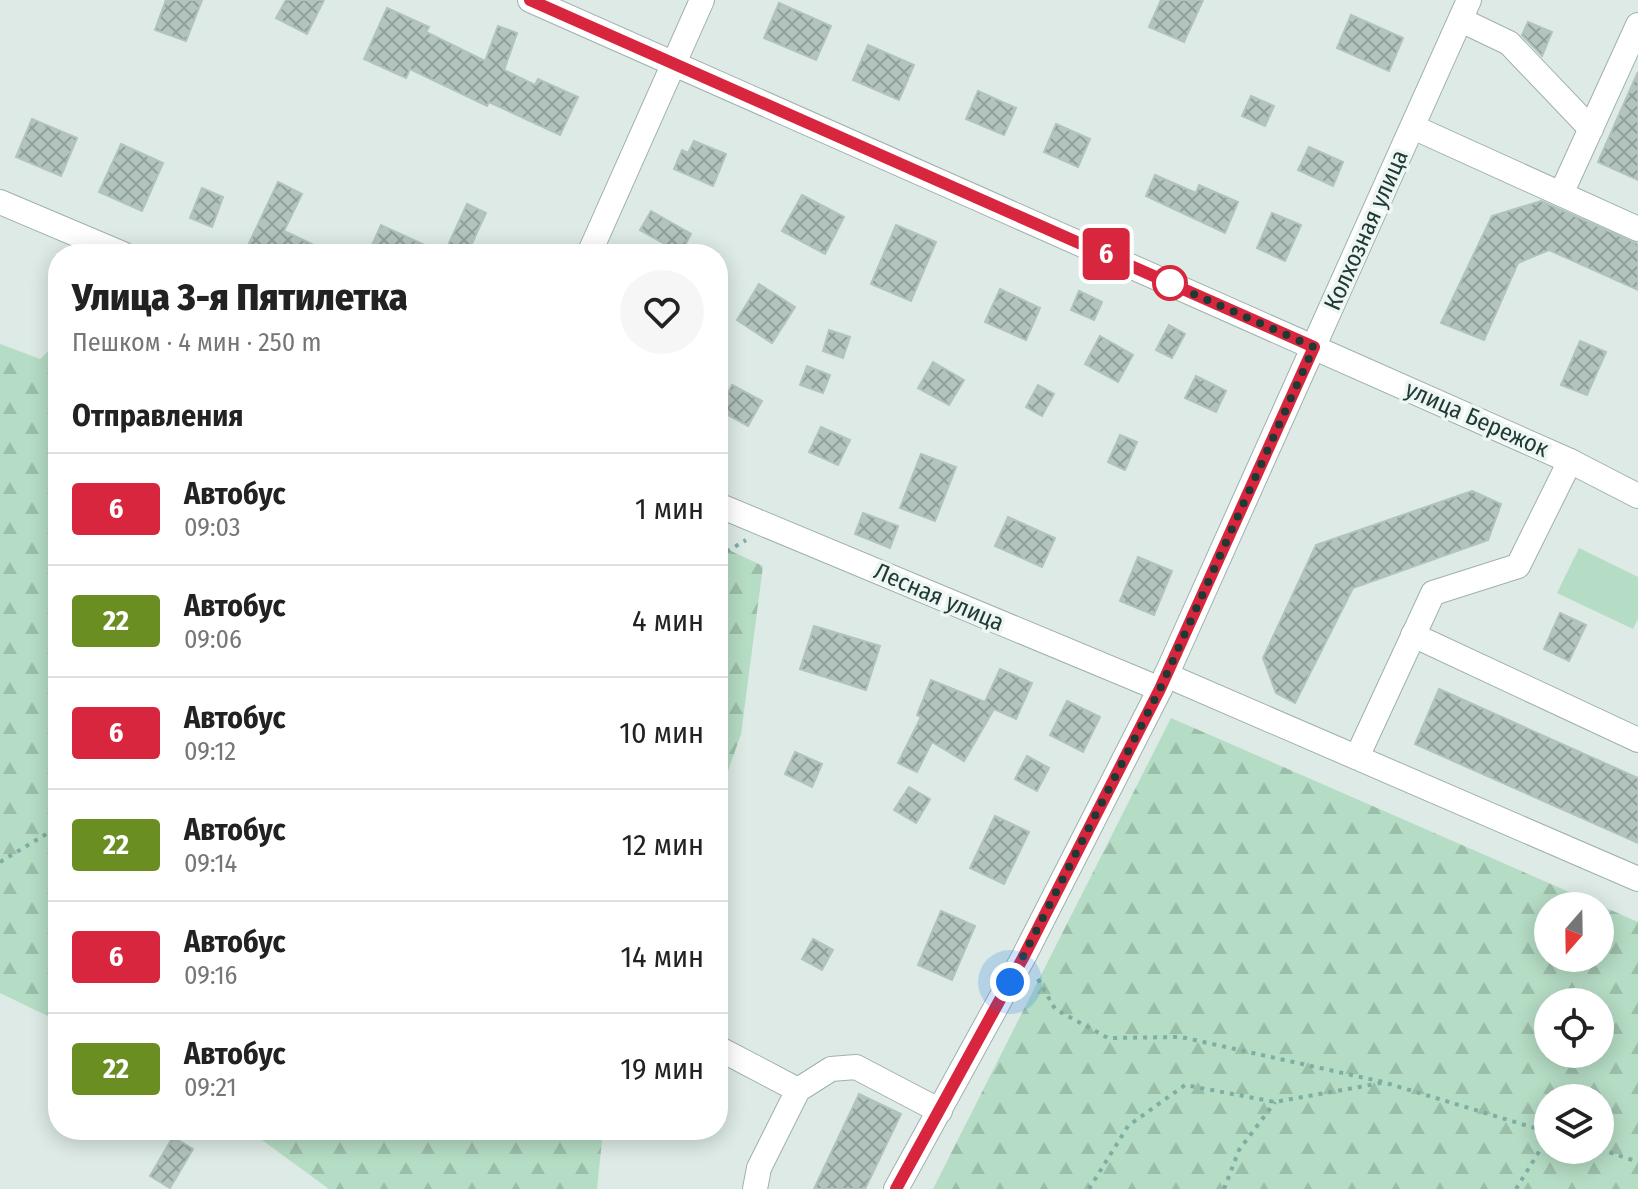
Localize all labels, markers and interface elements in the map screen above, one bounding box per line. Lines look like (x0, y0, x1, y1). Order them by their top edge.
street label: Колхозная улица (1318, 146, 1414, 314)
line badge: 6 (1080, 228, 1132, 280)
text: 6 (1099, 237, 1113, 270)
unlabelled marker (1153, 266, 1187, 300)
button: heart (620, 270, 704, 354)
text: Улица 3-я Пятилетка (72, 274, 408, 320)
text: Пешком · 4 мин · 250 m (72, 327, 321, 358)
street label: улица Бережок (1401, 375, 1554, 463)
text: Отправления (72, 398, 243, 434)
text: Автобус (184, 476, 286, 512)
text: 1 мин (635, 491, 704, 527)
text: 6 (109, 492, 123, 525)
text: 09:03 (184, 512, 241, 543)
street label: Лесная улица (870, 557, 1008, 637)
text: Автобус (184, 588, 286, 624)
text: 4 мин (632, 603, 704, 639)
text: 22 (103, 604, 129, 637)
text: 09:06 (184, 624, 242, 655)
text: Автобус (184, 700, 286, 736)
text: 10 мин (619, 715, 704, 751)
text: 6 (109, 716, 123, 749)
text: 09:12 (184, 736, 236, 767)
text: Автобус (184, 812, 286, 848)
text: 12 мин (622, 827, 704, 863)
text: 22 (103, 828, 129, 861)
text: 09:14 (184, 848, 237, 879)
north arrow (1534, 892, 1614, 972)
map controls (1534, 892, 1614, 1164)
text: Автобус (184, 924, 286, 960)
text: 14 мин (620, 939, 704, 975)
text: 6 (109, 940, 123, 973)
text: 09:16 (184, 960, 237, 991)
your location (990, 962, 1030, 1002)
button: locate (1534, 988, 1614, 1068)
text: Автобус (184, 1036, 286, 1072)
text: 19 мин (620, 1051, 704, 1087)
text: 22 (103, 1052, 129, 1085)
text: 09:21 (184, 1072, 237, 1103)
button: layers (1534, 1084, 1614, 1164)

